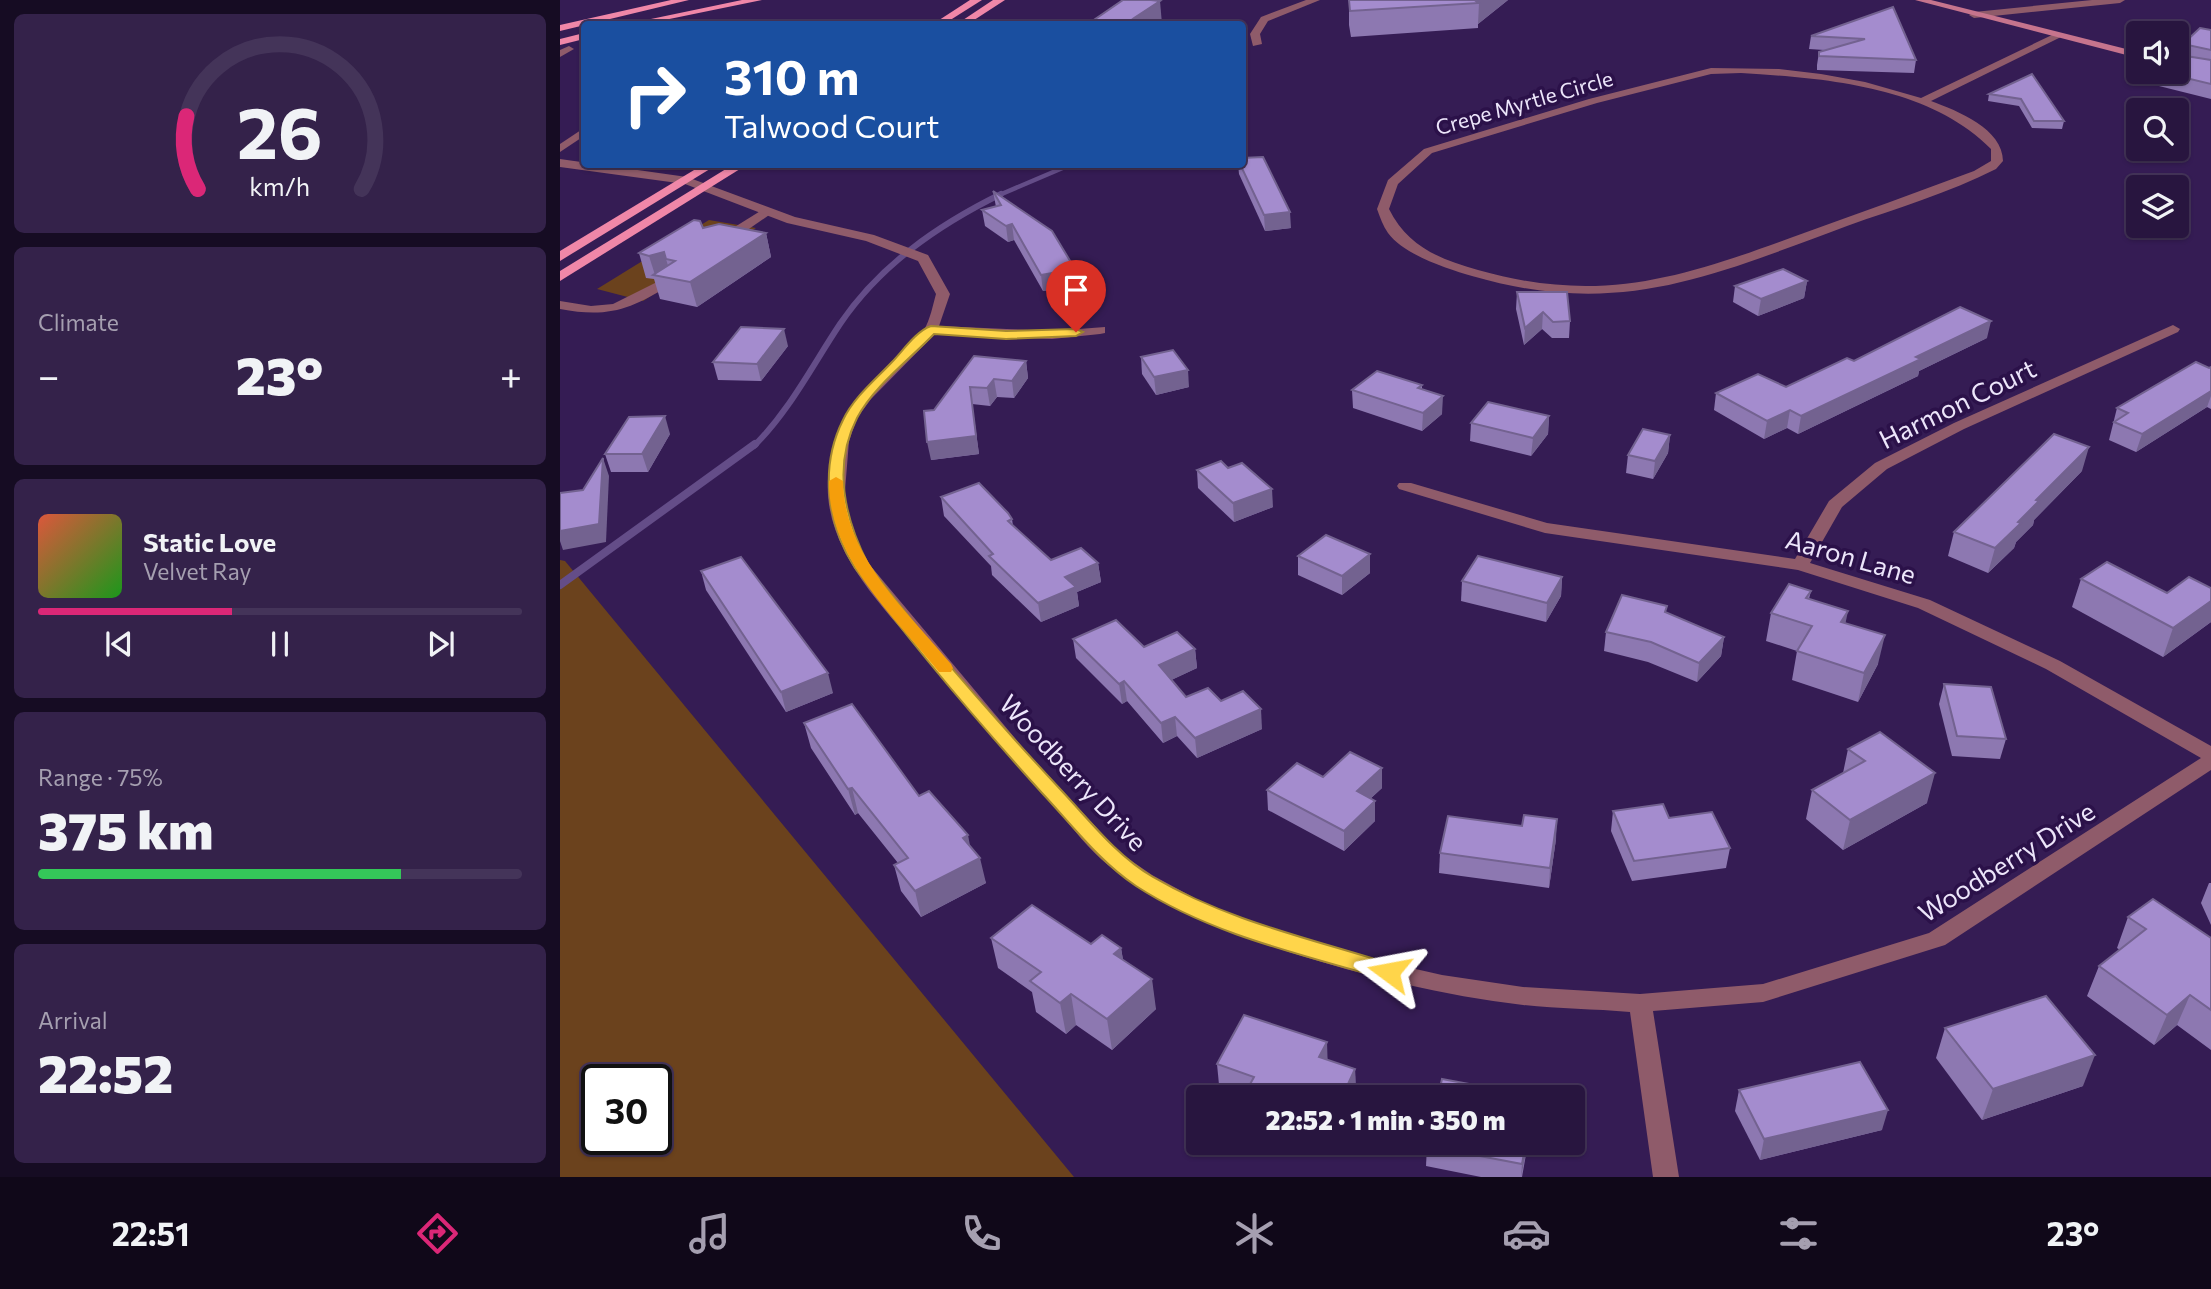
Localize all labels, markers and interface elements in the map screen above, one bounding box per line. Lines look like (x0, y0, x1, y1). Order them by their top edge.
map controls (2126, 21, 2189, 238)
button: sound (2126, 21, 2189, 84)
text: 310 m (724, 45, 859, 105)
icon: right (609, 49, 700, 140)
street label: Crepe Myrtle Circle (1432, 65, 1616, 139)
text: 26 (237, 86, 323, 175)
button: search (2126, 98, 2189, 161)
text: Talwood Court (724, 105, 939, 145)
text: km/h (250, 171, 310, 201)
button: layers (2126, 175, 2189, 238)
pin (1046, 260, 1106, 332)
icon: arrive (1057, 271, 1095, 309)
text: Climate (38, 308, 119, 336)
text: 23° (236, 342, 323, 406)
text: − (38, 351, 60, 398)
text: + (500, 351, 522, 398)
street label: Harmon Court (1874, 352, 2040, 454)
street label: Aaron Lane (1782, 523, 1920, 589)
text: Static Love (143, 526, 276, 557)
text: Velvet Ray (143, 557, 251, 585)
icon: previous (100, 625, 138, 663)
icon: pause (261, 625, 299, 663)
icon: next (422, 625, 460, 663)
street label: Woodberry Drive (994, 688, 1154, 856)
text: Range · 75% (38, 763, 163, 791)
street label: Woodberry Drive (1912, 794, 2100, 928)
text: 375 km (38, 797, 213, 861)
position arrow (1352, 935, 1426, 1009)
text: Arrival (38, 1006, 108, 1034)
text: 22:52 (38, 1040, 173, 1104)
speed limit sign: 30 (581, 1064, 672, 1155)
text: 22:52 · 1 min · 350 m (1265, 1104, 1506, 1135)
icon: directions (413, 1209, 462, 1258)
icon: music (685, 1209, 734, 1258)
icon: phone (957, 1209, 1006, 1258)
icon: climate (1230, 1209, 1279, 1258)
icon: car (1502, 1209, 1551, 1258)
icon: filters (1774, 1209, 1823, 1258)
text: 22:51 (112, 1213, 190, 1253)
text: 23° (2047, 1213, 2099, 1253)

